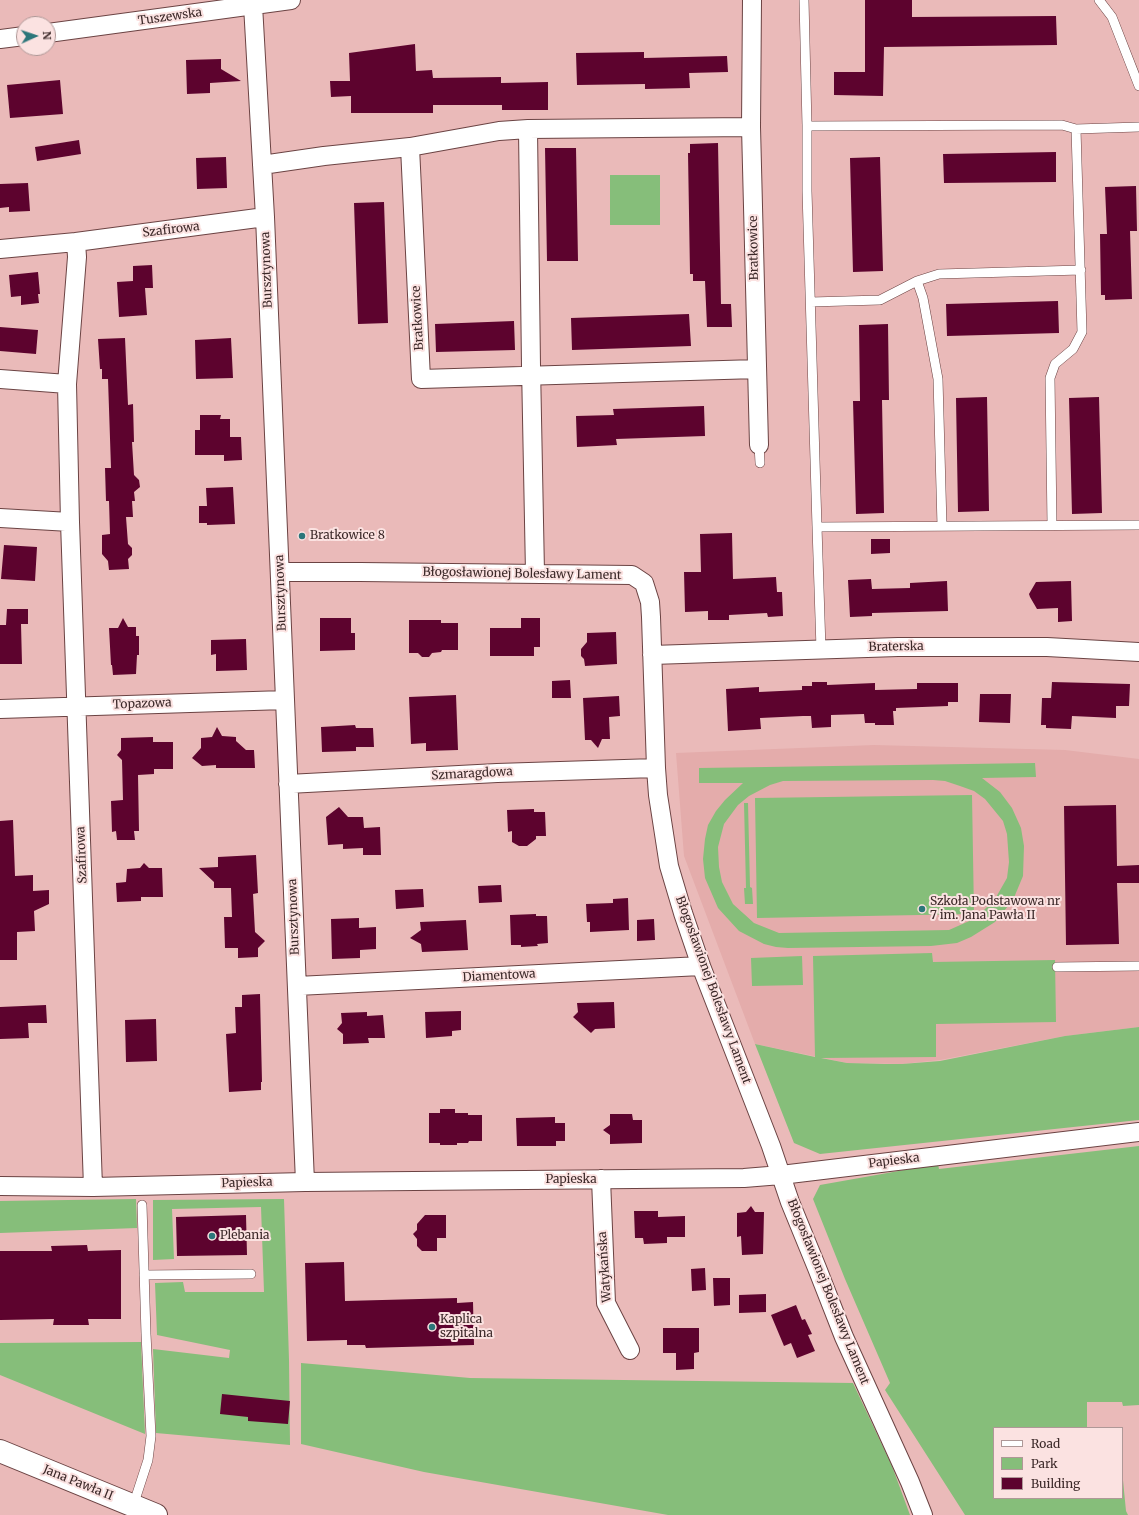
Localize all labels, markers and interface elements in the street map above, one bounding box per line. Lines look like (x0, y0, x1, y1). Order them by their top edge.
street label: Tuszewska (137, 5, 203, 29)
north arrow (16, 16, 56, 56)
text: N (40, 31, 54, 40)
street label: Bratkowice (746, 215, 762, 281)
street label: Szafirowa (142, 219, 200, 241)
street label: Bursztynowa (258, 232, 276, 308)
street label: Bratkowice (409, 285, 427, 351)
place label: Bratkowice 8 (310, 529, 385, 543)
marker: Bratkowice 8 (297, 531, 307, 541)
street label: Bursztynowa (272, 555, 290, 631)
street label: Błogosławionej Bolesławy Lament (422, 565, 622, 583)
street label: Braterska (868, 639, 924, 655)
street label: Topazowa (112, 696, 172, 712)
street label: Szmaragdowa (431, 765, 513, 783)
street label: Szafirowa (74, 826, 90, 884)
street label: Bursztynowa (285, 879, 303, 955)
street label: Błogosławionej Bolesławy Lament (672, 894, 754, 1086)
place label: Szkoła Podstawowa nr 7 im. Jana Pawła II (930, 895, 1060, 923)
marker: Szkoła Podstawowa nr 7 im. Jana Pawła II (917, 904, 927, 914)
street label: Diamentowa (462, 967, 536, 985)
street label: Papieska (868, 1151, 920, 1171)
street label: Papieska (545, 1173, 597, 1187)
street label: Papieska (221, 1175, 273, 1191)
street label: Błogosławionej Bolesławy Lament (784, 1197, 872, 1387)
place label: Plebania (220, 1229, 269, 1243)
marker: Plebania (207, 1231, 217, 1241)
street label: Watykańska (595, 1231, 615, 1303)
place label: Kaplica szpitalna (440, 1313, 493, 1341)
marker: Kaplica szpitalna (427, 1322, 437, 1332)
legend (993, 1427, 1123, 1499)
text: Road (1031, 1436, 1060, 1451)
text: Park (1031, 1456, 1058, 1471)
street label: Jana Pawła II (41, 1462, 115, 1504)
text: Building (1031, 1476, 1080, 1491)

